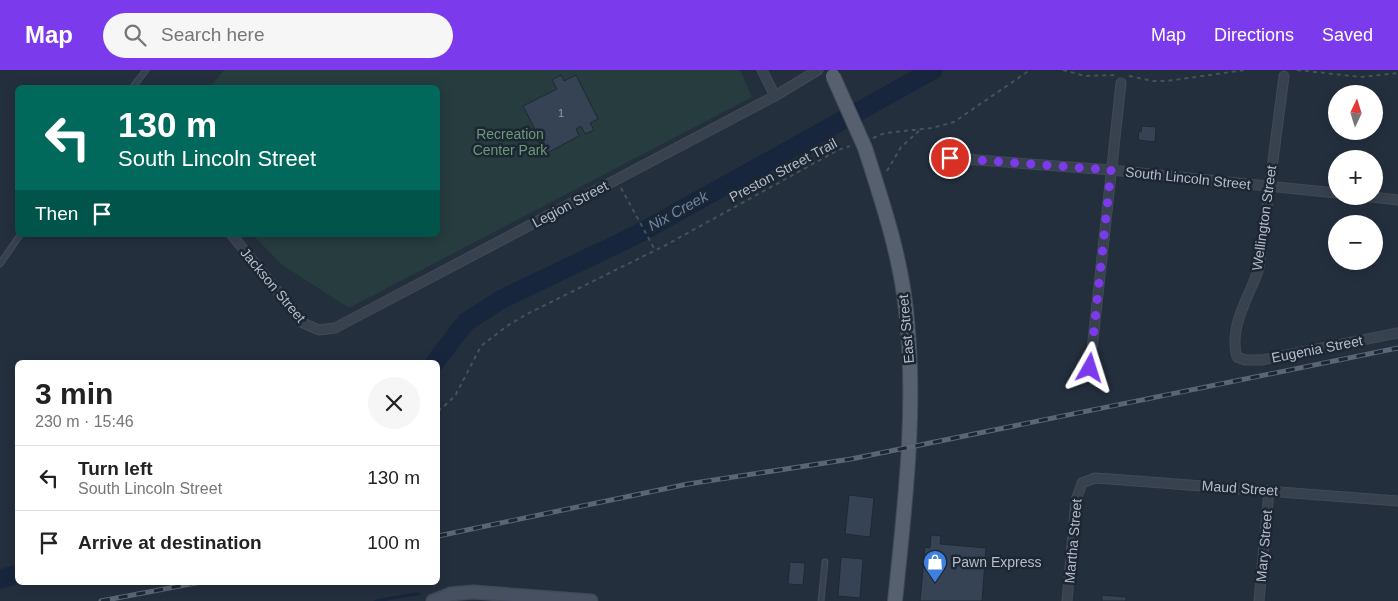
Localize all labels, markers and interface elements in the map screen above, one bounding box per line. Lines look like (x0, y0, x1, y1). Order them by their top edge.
search box (103, 13, 453, 58)
text: Map (25, 21, 73, 48)
icon: search (121, 21, 149, 49)
text: Search here (161, 24, 265, 45)
text: Map (1151, 25, 1186, 45)
text: Directions (1214, 25, 1294, 45)
text: Saved (1322, 25, 1373, 45)
north arrow (1328, 85, 1382, 140)
map controls (1328, 85, 1383, 270)
icon: left (35, 105, 100, 170)
text: 130 m (118, 105, 217, 144)
house number: 1 (558, 107, 564, 119)
park label: Recreation Center Park (473, 126, 548, 158)
street label: Preston Street Trail (726, 135, 840, 205)
pin (929, 137, 971, 179)
icon: arrive (936, 144, 964, 172)
text: South Lincoln Street (118, 146, 316, 171)
button: + (1328, 150, 1383, 205)
street label: South Lincoln Street (1124, 163, 1252, 193)
street label: Wellington Street (1249, 164, 1279, 272)
street label: Legion Street (529, 177, 611, 231)
water label: Nix Creek (645, 186, 712, 234)
icon: arrive (88, 200, 116, 228)
text: Then (35, 203, 78, 224)
button: − (1328, 215, 1383, 270)
street label: Jackson Street (237, 244, 309, 326)
street label: East Street (895, 294, 917, 364)
street label: Eugenia Street (1270, 332, 1364, 366)
position arrow (1063, 341, 1115, 393)
text: 3 min (35, 377, 113, 410)
button: close (368, 377, 420, 429)
text: 230 m · 15:46 (35, 413, 134, 430)
text: Turn left (78, 458, 153, 479)
icon: left (35, 464, 63, 492)
text: 130 m (367, 467, 420, 488)
street label: Maud Street (1201, 477, 1279, 499)
text: South Lincoln Street (78, 480, 222, 497)
street label: Martha Street (1061, 498, 1085, 584)
street label: Mary Street (1253, 509, 1275, 583)
icon: arrive (35, 529, 63, 557)
text: Arrive at destination (78, 532, 262, 553)
text: 100 m (367, 532, 420, 553)
shop icon: Pawn Express (922, 549, 948, 583)
place label: Pawn Express (952, 554, 1041, 570)

